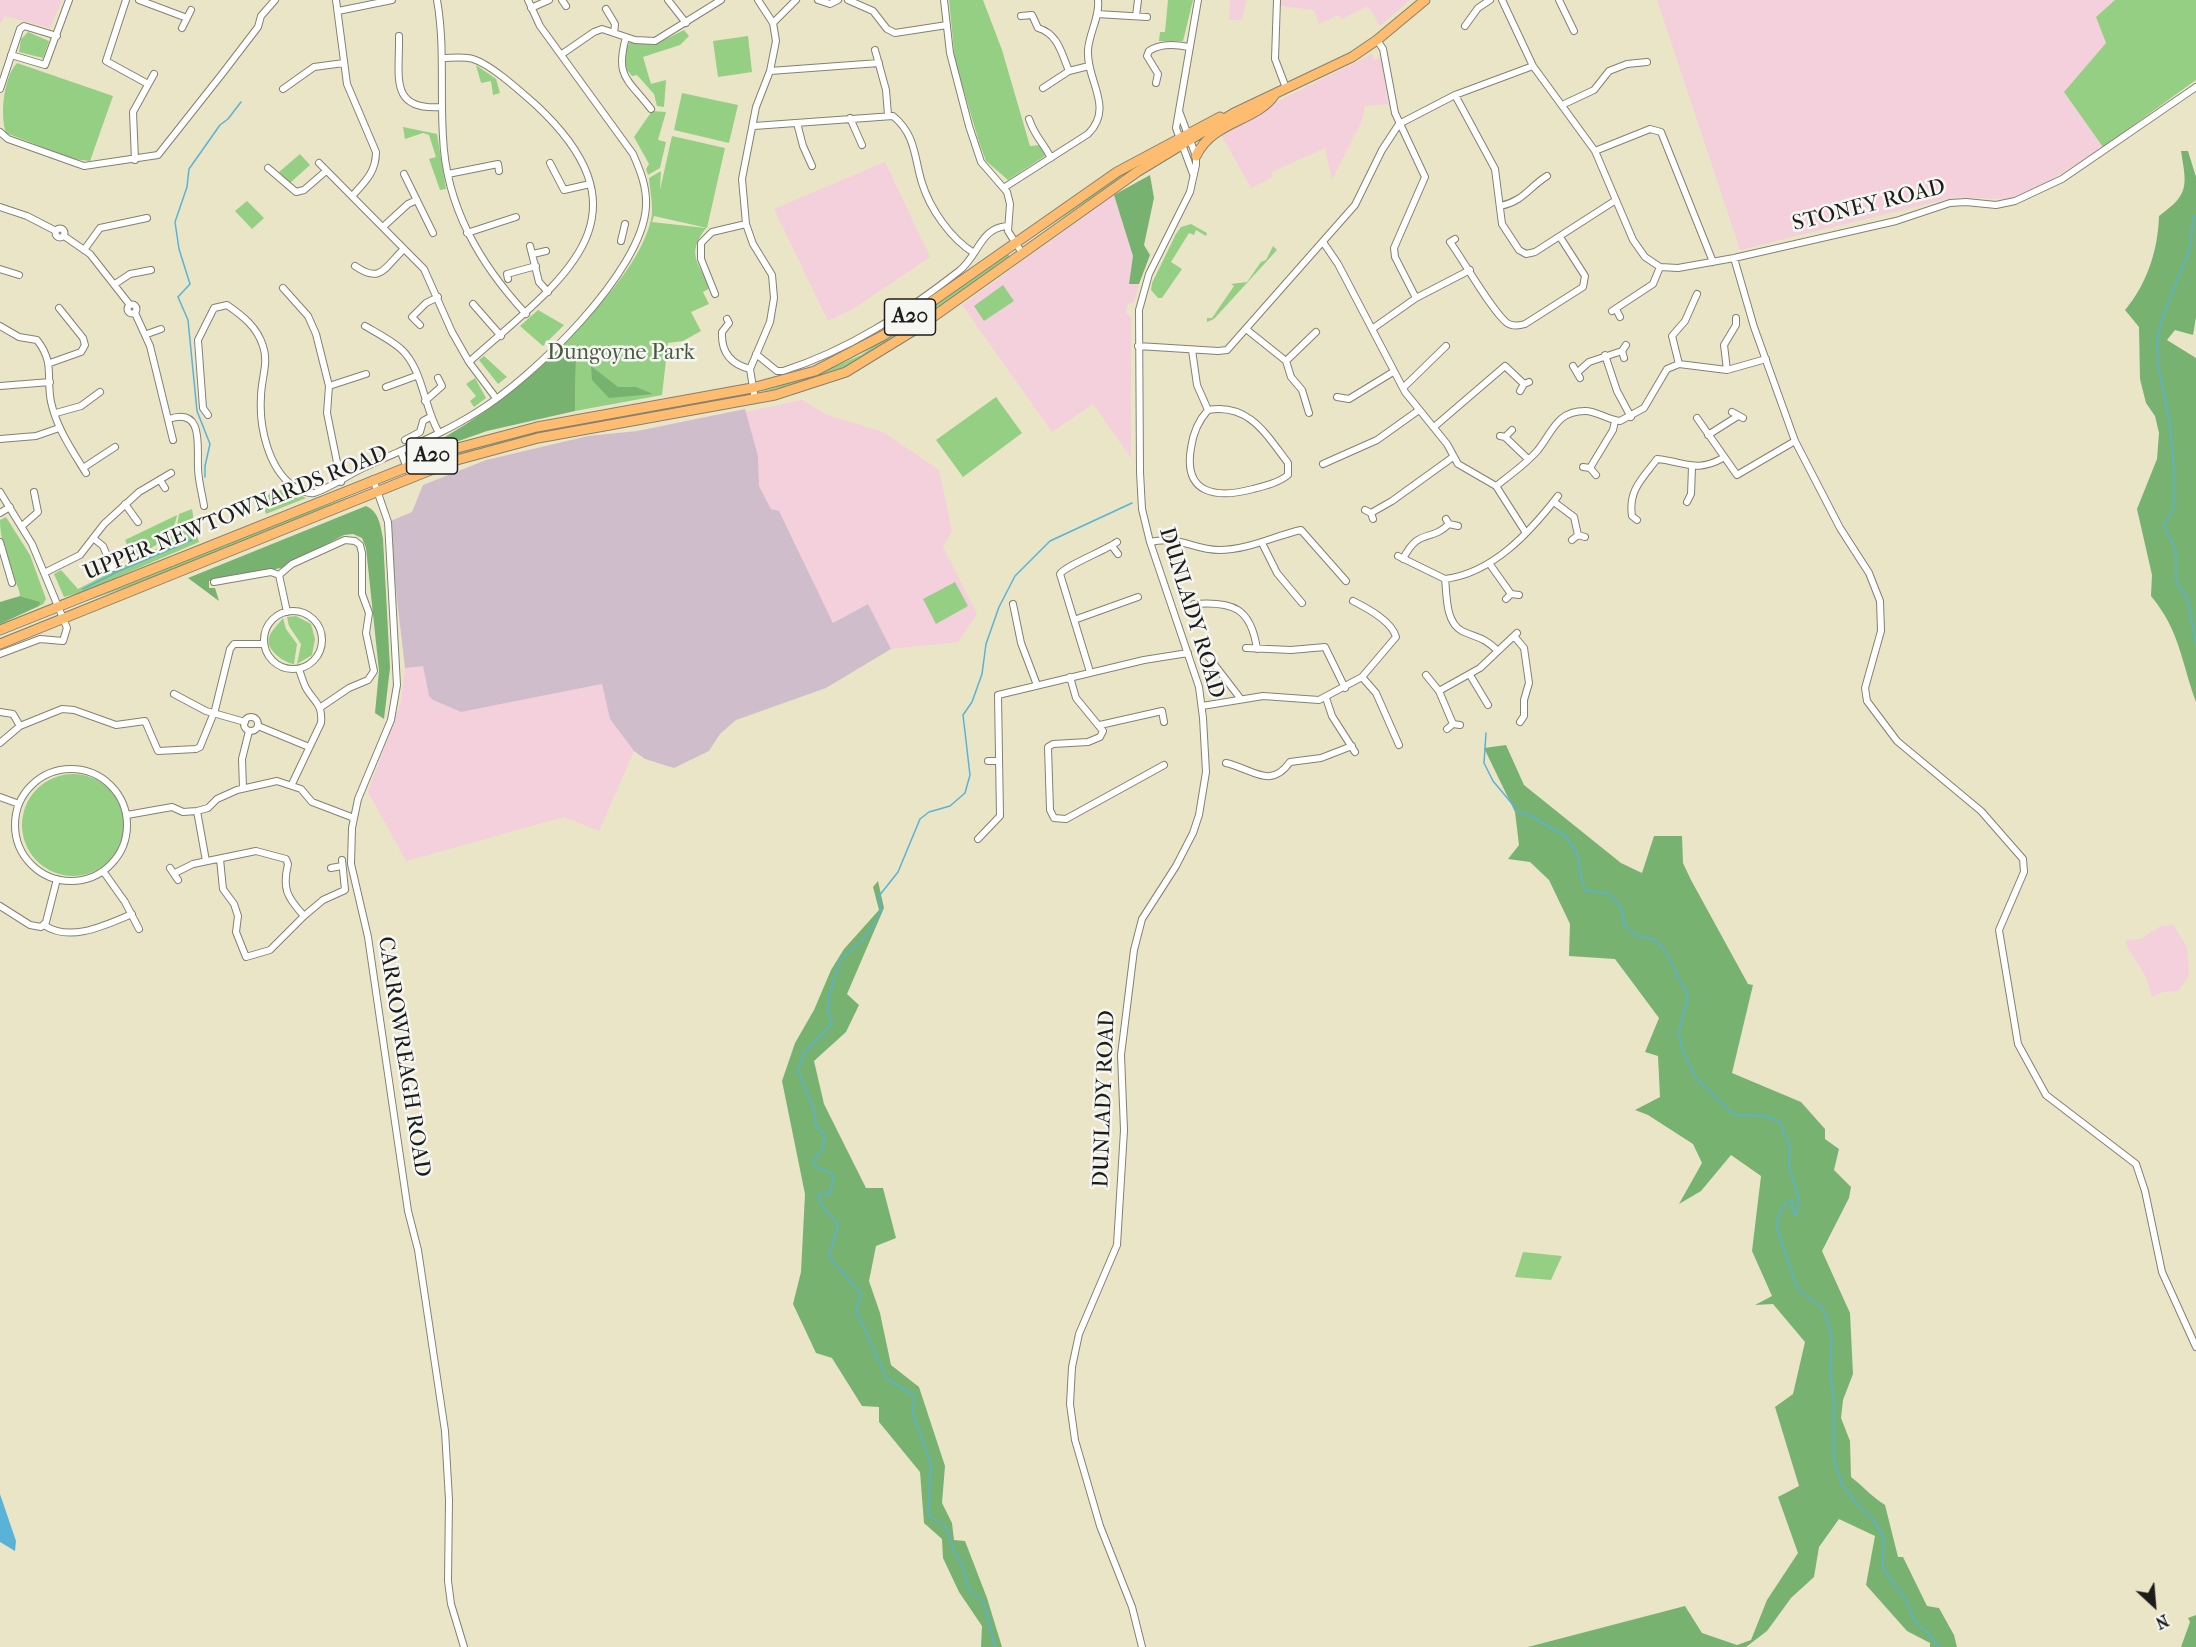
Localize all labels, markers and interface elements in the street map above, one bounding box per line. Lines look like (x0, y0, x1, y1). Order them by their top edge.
street label: STONEY ROAD (1790, 174, 1948, 238)
road number: A20 (884, 299, 936, 335)
park label: Dungoyne Park (547, 341, 695, 367)
road number: A20 (406, 438, 458, 474)
street label: UPPER NEWTOWNARDS ROAD (80, 441, 392, 587)
street label: DUNLADY ROAD (1152, 524, 1230, 702)
street label: CARROWREAGH ROAD (371, 935, 435, 1179)
street label: DUNLADY ROAD (1089, 1010, 1121, 1188)
north arrow (2124, 1575, 2184, 1635)
text: N (2152, 1610, 2172, 1633)

